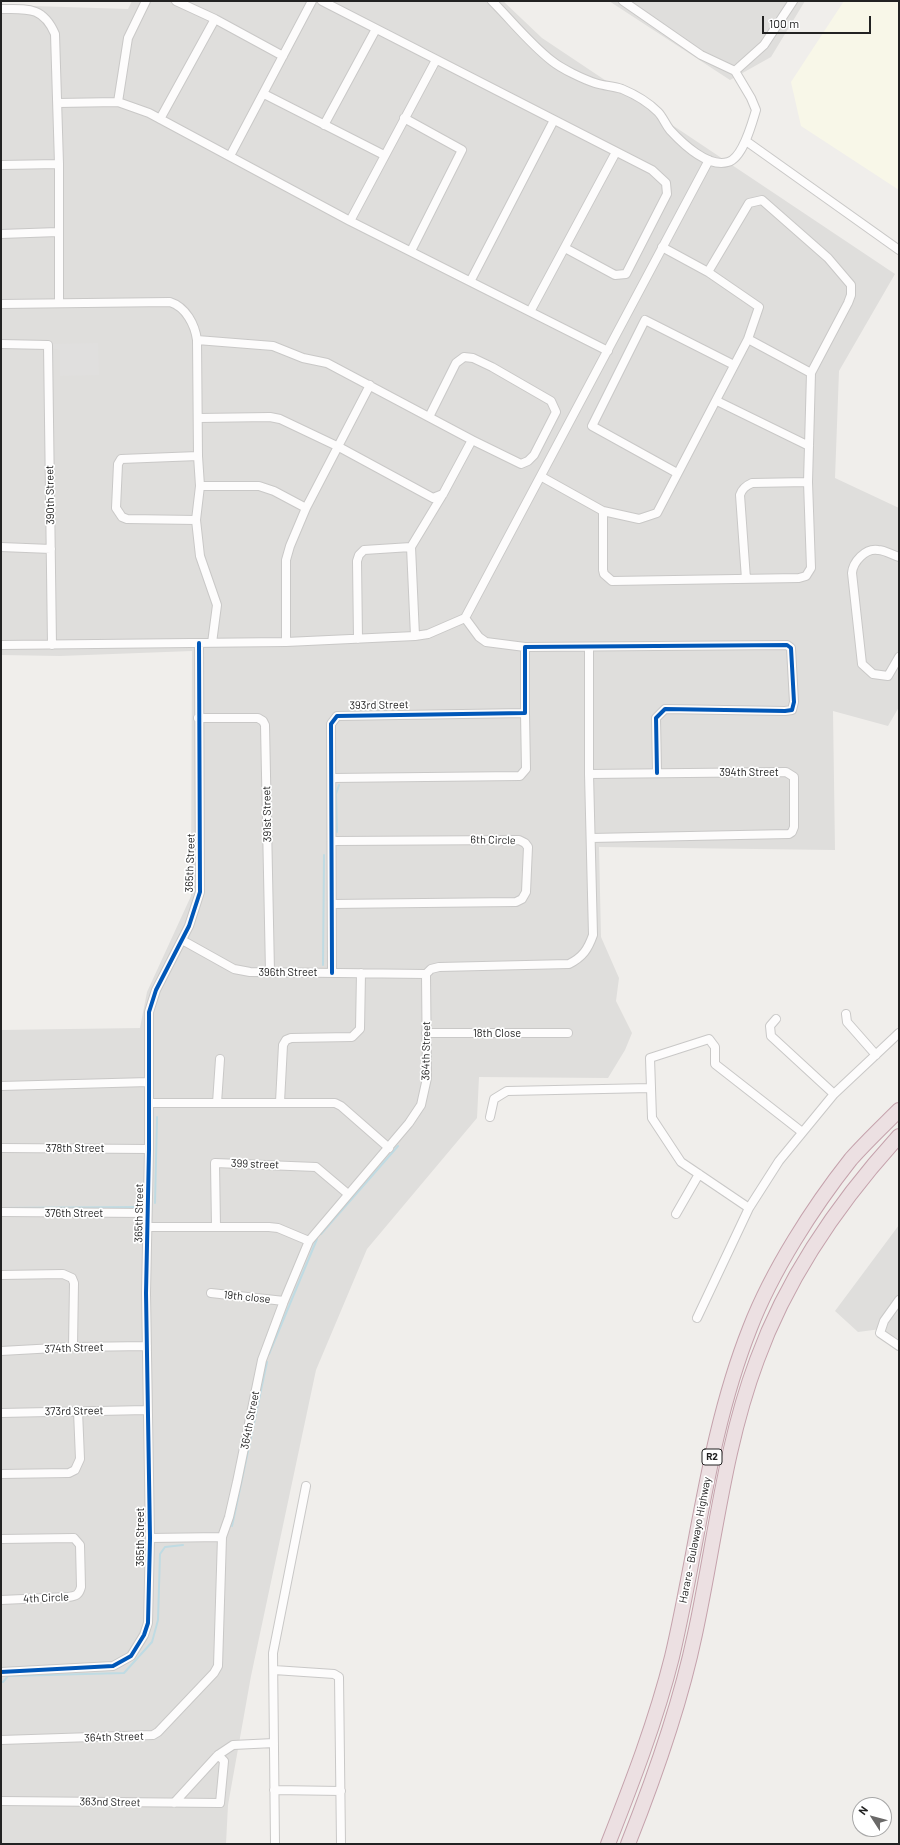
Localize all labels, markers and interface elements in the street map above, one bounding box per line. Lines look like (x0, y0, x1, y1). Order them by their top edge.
scale bar (764, 8, 873, 34)
text: 100 m (769, 16, 799, 30)
street label: 390th Street (43, 465, 57, 525)
street label: 393rd Street (349, 698, 409, 712)
street label: 394th Street (719, 765, 779, 779)
street label: 391st Street (260, 786, 274, 842)
street label: 365th Street (182, 833, 198, 893)
street label: 6th Circle (470, 833, 516, 847)
street label: 396th Street (258, 965, 318, 979)
street label: 364th Street (419, 1021, 433, 1081)
street label: 18th Close (473, 1026, 521, 1040)
street label: 378th Street (46, 1141, 104, 1155)
street label: 399 street (231, 1157, 279, 1171)
street label: 365th Street (132, 1183, 146, 1243)
street label: 376th Street (45, 1206, 103, 1220)
street label: 19th close (223, 1288, 271, 1306)
street label: 374th Street (44, 1340, 104, 1356)
street label: 364th Street (238, 1390, 262, 1450)
street label: 373rd Street (45, 1404, 103, 1418)
road number: R2 (702, 1449, 722, 1465)
street label: Harare - Bulawayo Highway (676, 1476, 714, 1604)
street label: 365th Street (133, 1507, 147, 1567)
street label: 4th Circle (23, 1590, 69, 1606)
street label: 364th Street (84, 1729, 144, 1745)
street label: 363nd Street (79, 1795, 141, 1809)
north arrow (852, 1797, 892, 1837)
text: N (855, 1803, 870, 1817)

